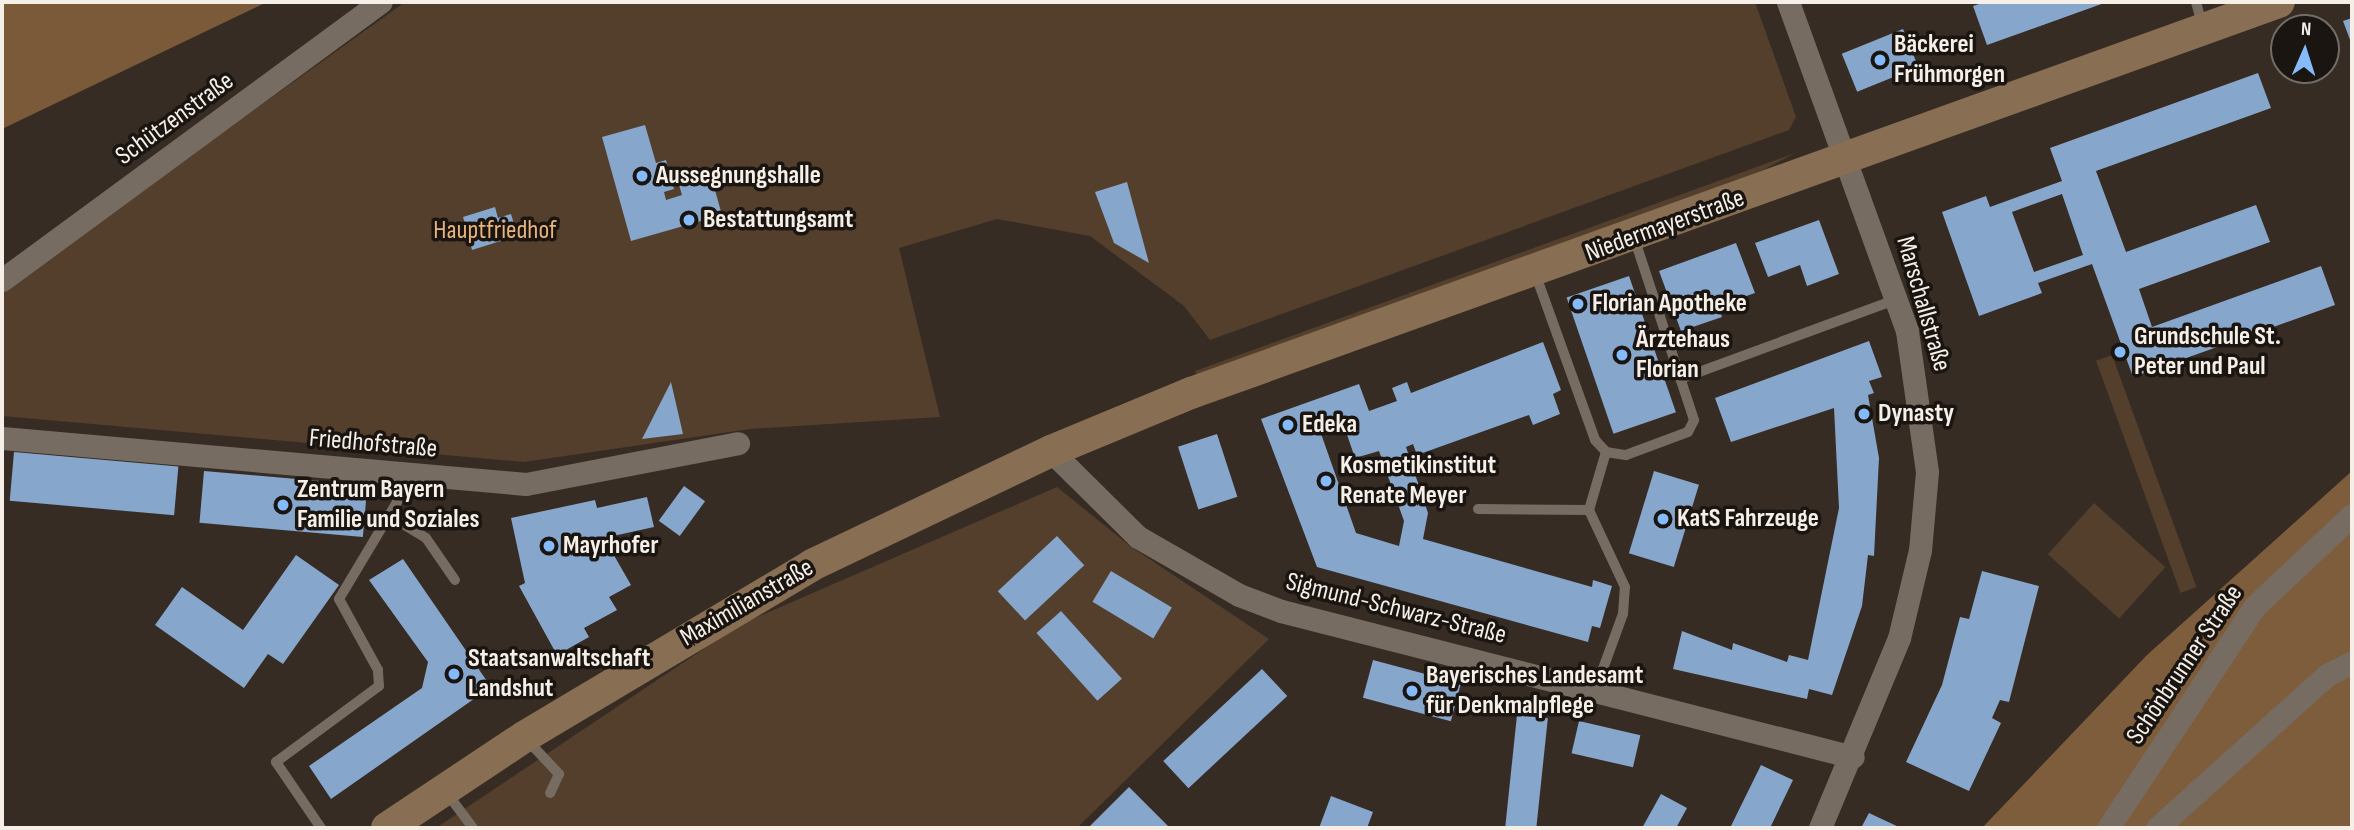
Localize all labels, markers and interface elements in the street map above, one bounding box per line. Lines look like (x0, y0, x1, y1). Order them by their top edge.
north arrow (2270, 14, 2340, 84)
text: N (2300, 18, 2312, 41)
place label: Bäckerei Frühmorgen (1894, 29, 2005, 90)
marker: Bäckerei Frühmorgen (1872, 52, 1888, 68)
street label: Schützenstraße (110, 66, 240, 172)
place label: Aussegnungshalle (656, 160, 821, 192)
marker: Aussegnungshalle (634, 168, 650, 184)
street label: Niedermayerstraße (1581, 183, 1749, 269)
place label: Bestattungsamt (703, 204, 853, 236)
marker: Bestattungsamt (681, 212, 697, 228)
park label: Hauptfriedhof (433, 215, 557, 247)
street label: Marschallstraße (1889, 233, 1957, 375)
place label: Florian Apotheke (1592, 288, 1747, 320)
marker: Florian Apotheke (1570, 296, 1586, 312)
place label: Grundschule St. Peter und Paul (2134, 321, 2281, 382)
place label: Ärztehaus Florian (1636, 324, 1730, 386)
marker: Grundschule St. Peter und Paul (2112, 344, 2128, 360)
marker: Ärztehaus Florian (1614, 347, 1630, 363)
place label: Dynasty (1878, 398, 1954, 430)
marker: Dynasty (1856, 406, 1872, 422)
place label: Edeka (1302, 409, 1357, 441)
marker: Edeka (1280, 417, 1296, 433)
street label: Friedhofstraße (308, 423, 438, 465)
place label: Kosmetikinstitut Renate Meyer (1340, 450, 1496, 512)
marker: Kosmetikinstitut Renate Meyer (1318, 473, 1334, 489)
place label: Zentrum Bayern Familie und Soziales (297, 474, 480, 536)
marker: Zentrum Bayern Familie und Soziales (275, 497, 291, 513)
place label: KatS Fahrzeuge (1677, 503, 1819, 535)
marker: KatS Fahrzeuge (1655, 511, 1671, 527)
place label: Mayrhofer (563, 530, 658, 562)
marker: Mayrhofer (541, 538, 557, 554)
street label: Maximilianstraße (675, 552, 819, 654)
street label: Sigmund-Schwarz-Straße (1283, 567, 1509, 651)
street label: Schönbrunner Straße (2120, 579, 2250, 751)
place label: Staatsanwaltschaft Landshut (468, 643, 650, 704)
place label: Bayerisches Landesamt für Denkmalpflege (1426, 660, 1643, 722)
marker: Staatsanwaltschaft Landshut (446, 666, 462, 682)
marker: Bayerisches Landesamt für Denkmalpflege (1404, 683, 1420, 699)

